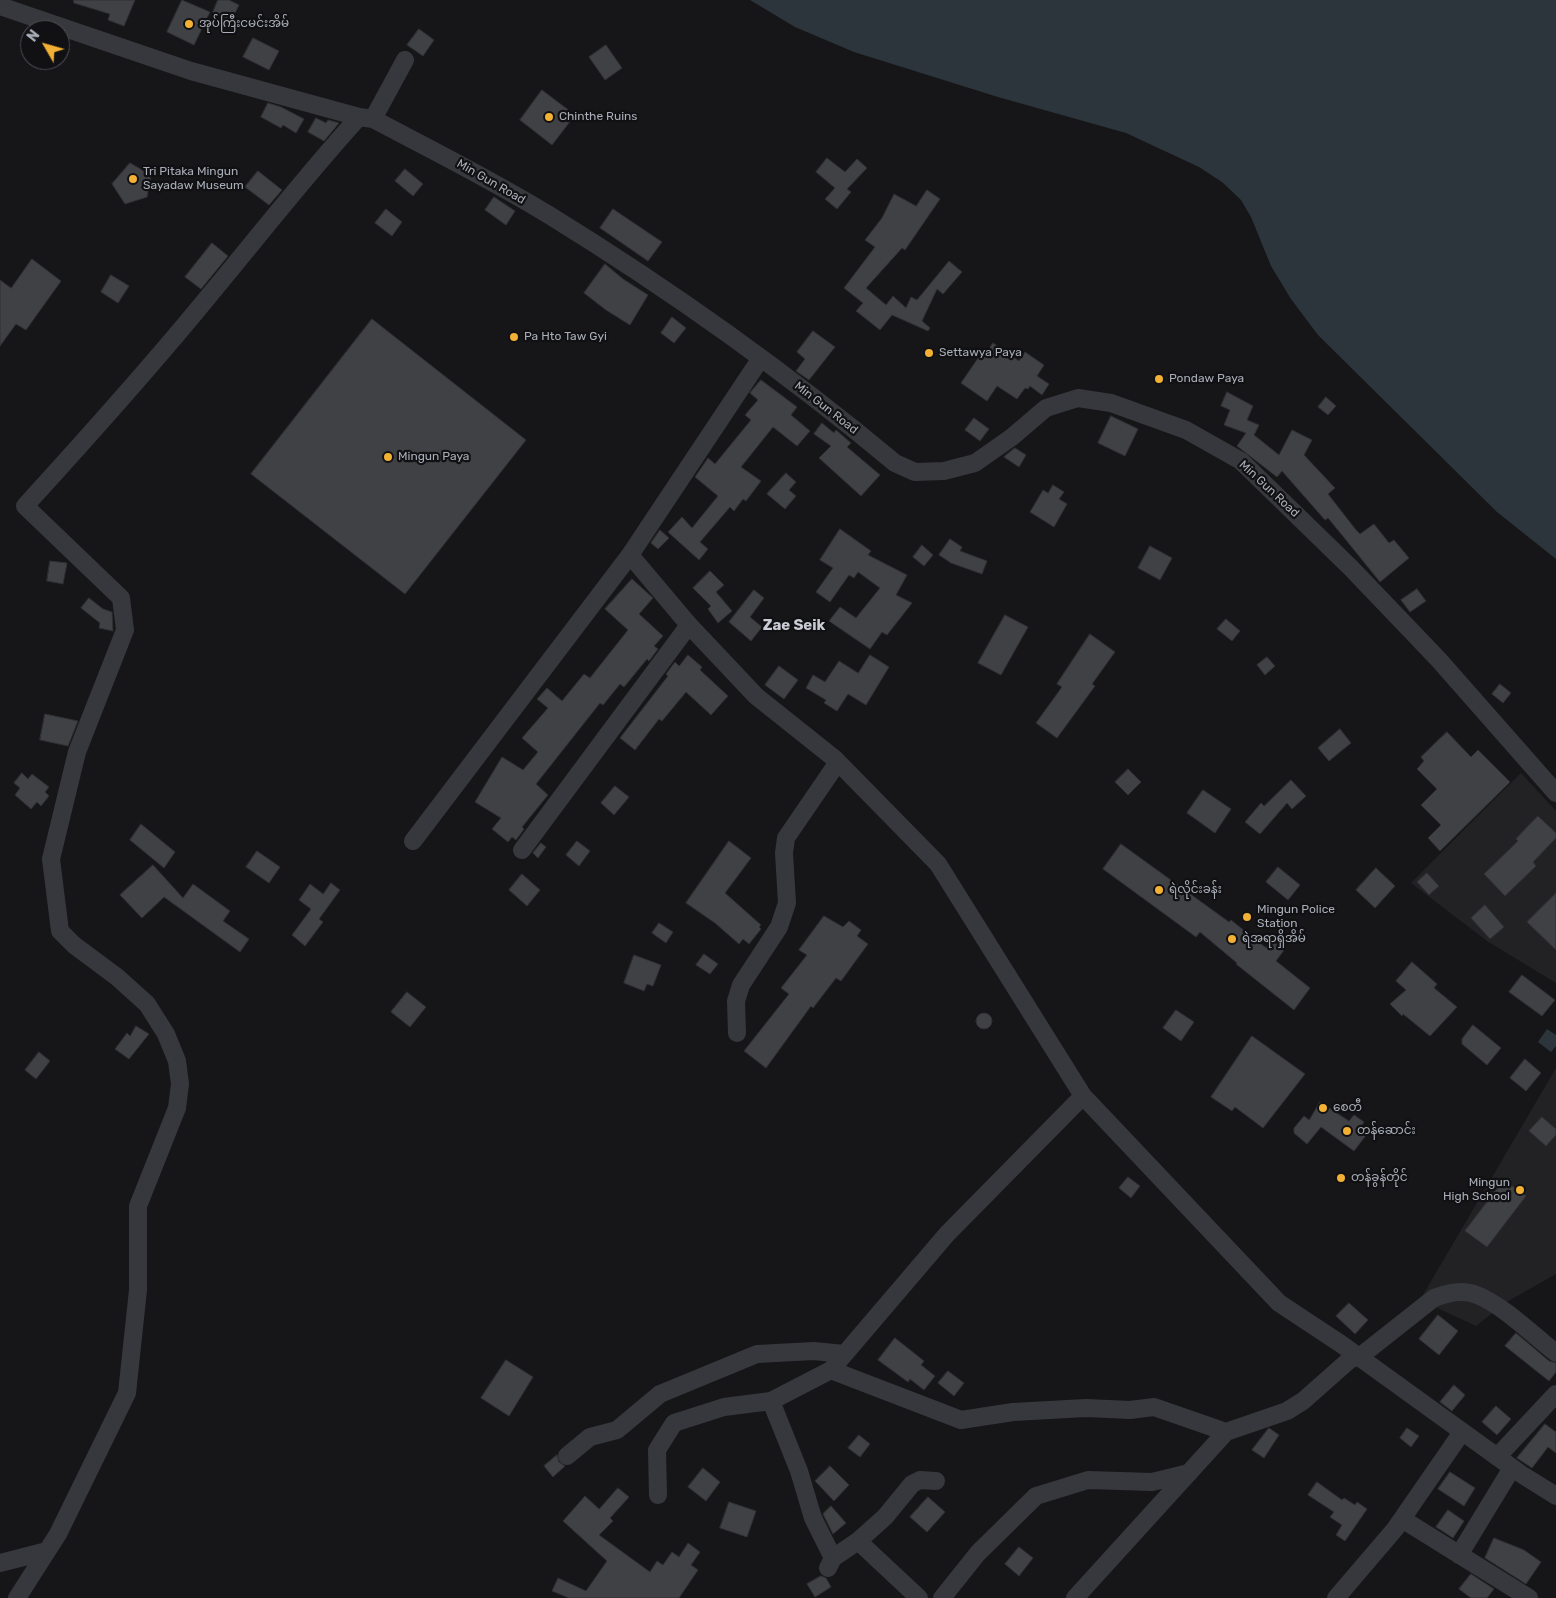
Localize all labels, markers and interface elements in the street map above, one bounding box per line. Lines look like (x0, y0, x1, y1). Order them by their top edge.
place label: အုပ်ကြီးငမင်းအိမ် (199, 17, 289, 31)
marker: အုပ်ကြီးငမင်းအိမ် (183, 18, 195, 30)
north arrow (20, 20, 70, 70)
text: N (24, 27, 43, 45)
place label: Chinthe Ruins (559, 110, 637, 124)
marker: Chinthe Ruins (543, 111, 555, 123)
street label: Min Gun Road (454, 157, 528, 207)
place label: Tri Pitaka Mingun Sayadaw Museum (143, 165, 244, 193)
marker: Tri Pitaka Mingun Sayadaw Museum (127, 173, 139, 185)
place label: Pa Hto Taw Gyi (524, 330, 607, 344)
marker: Pa Hto Taw Gyi (508, 331, 520, 343)
place label: Settawya Paya (939, 346, 1022, 360)
marker: Settawya Paya (923, 347, 935, 359)
place label: Pondaw Paya (1169, 372, 1244, 386)
marker: Pondaw Paya (1153, 373, 1165, 385)
street label: Min Gun Road (791, 379, 861, 437)
place label: Mingun Paya (398, 450, 469, 464)
marker: Mingun Paya (382, 451, 394, 463)
street label: Min Gun Road (1236, 458, 1302, 520)
district label: Zae Seik (763, 617, 825, 635)
place label: ရဲလိုင်းခန်း (1169, 883, 1222, 897)
marker: ရဲလိုင်းခန်း (1153, 884, 1165, 896)
place label: Mingun Police Station (1257, 903, 1335, 931)
marker: Mingun Police Station (1241, 911, 1253, 923)
place label: ရဲအရာရှိအိမ် (1242, 932, 1306, 946)
marker: ရဲအရာရှိအိမ် (1226, 933, 1238, 945)
place label: စေတီ (1333, 1101, 1362, 1115)
marker: စေတီ (1317, 1102, 1329, 1114)
place label: တန်ဆောင်း (1357, 1124, 1416, 1138)
marker: တန်ဆောင်း (1341, 1125, 1353, 1137)
place label: တန်ခွန်တိုင် (1351, 1171, 1408, 1185)
marker: တန်ခွန်တိုင် (1335, 1172, 1347, 1184)
place label: Mingun High School (1443, 1176, 1510, 1204)
marker: Mingun High School (1514, 1184, 1526, 1196)

